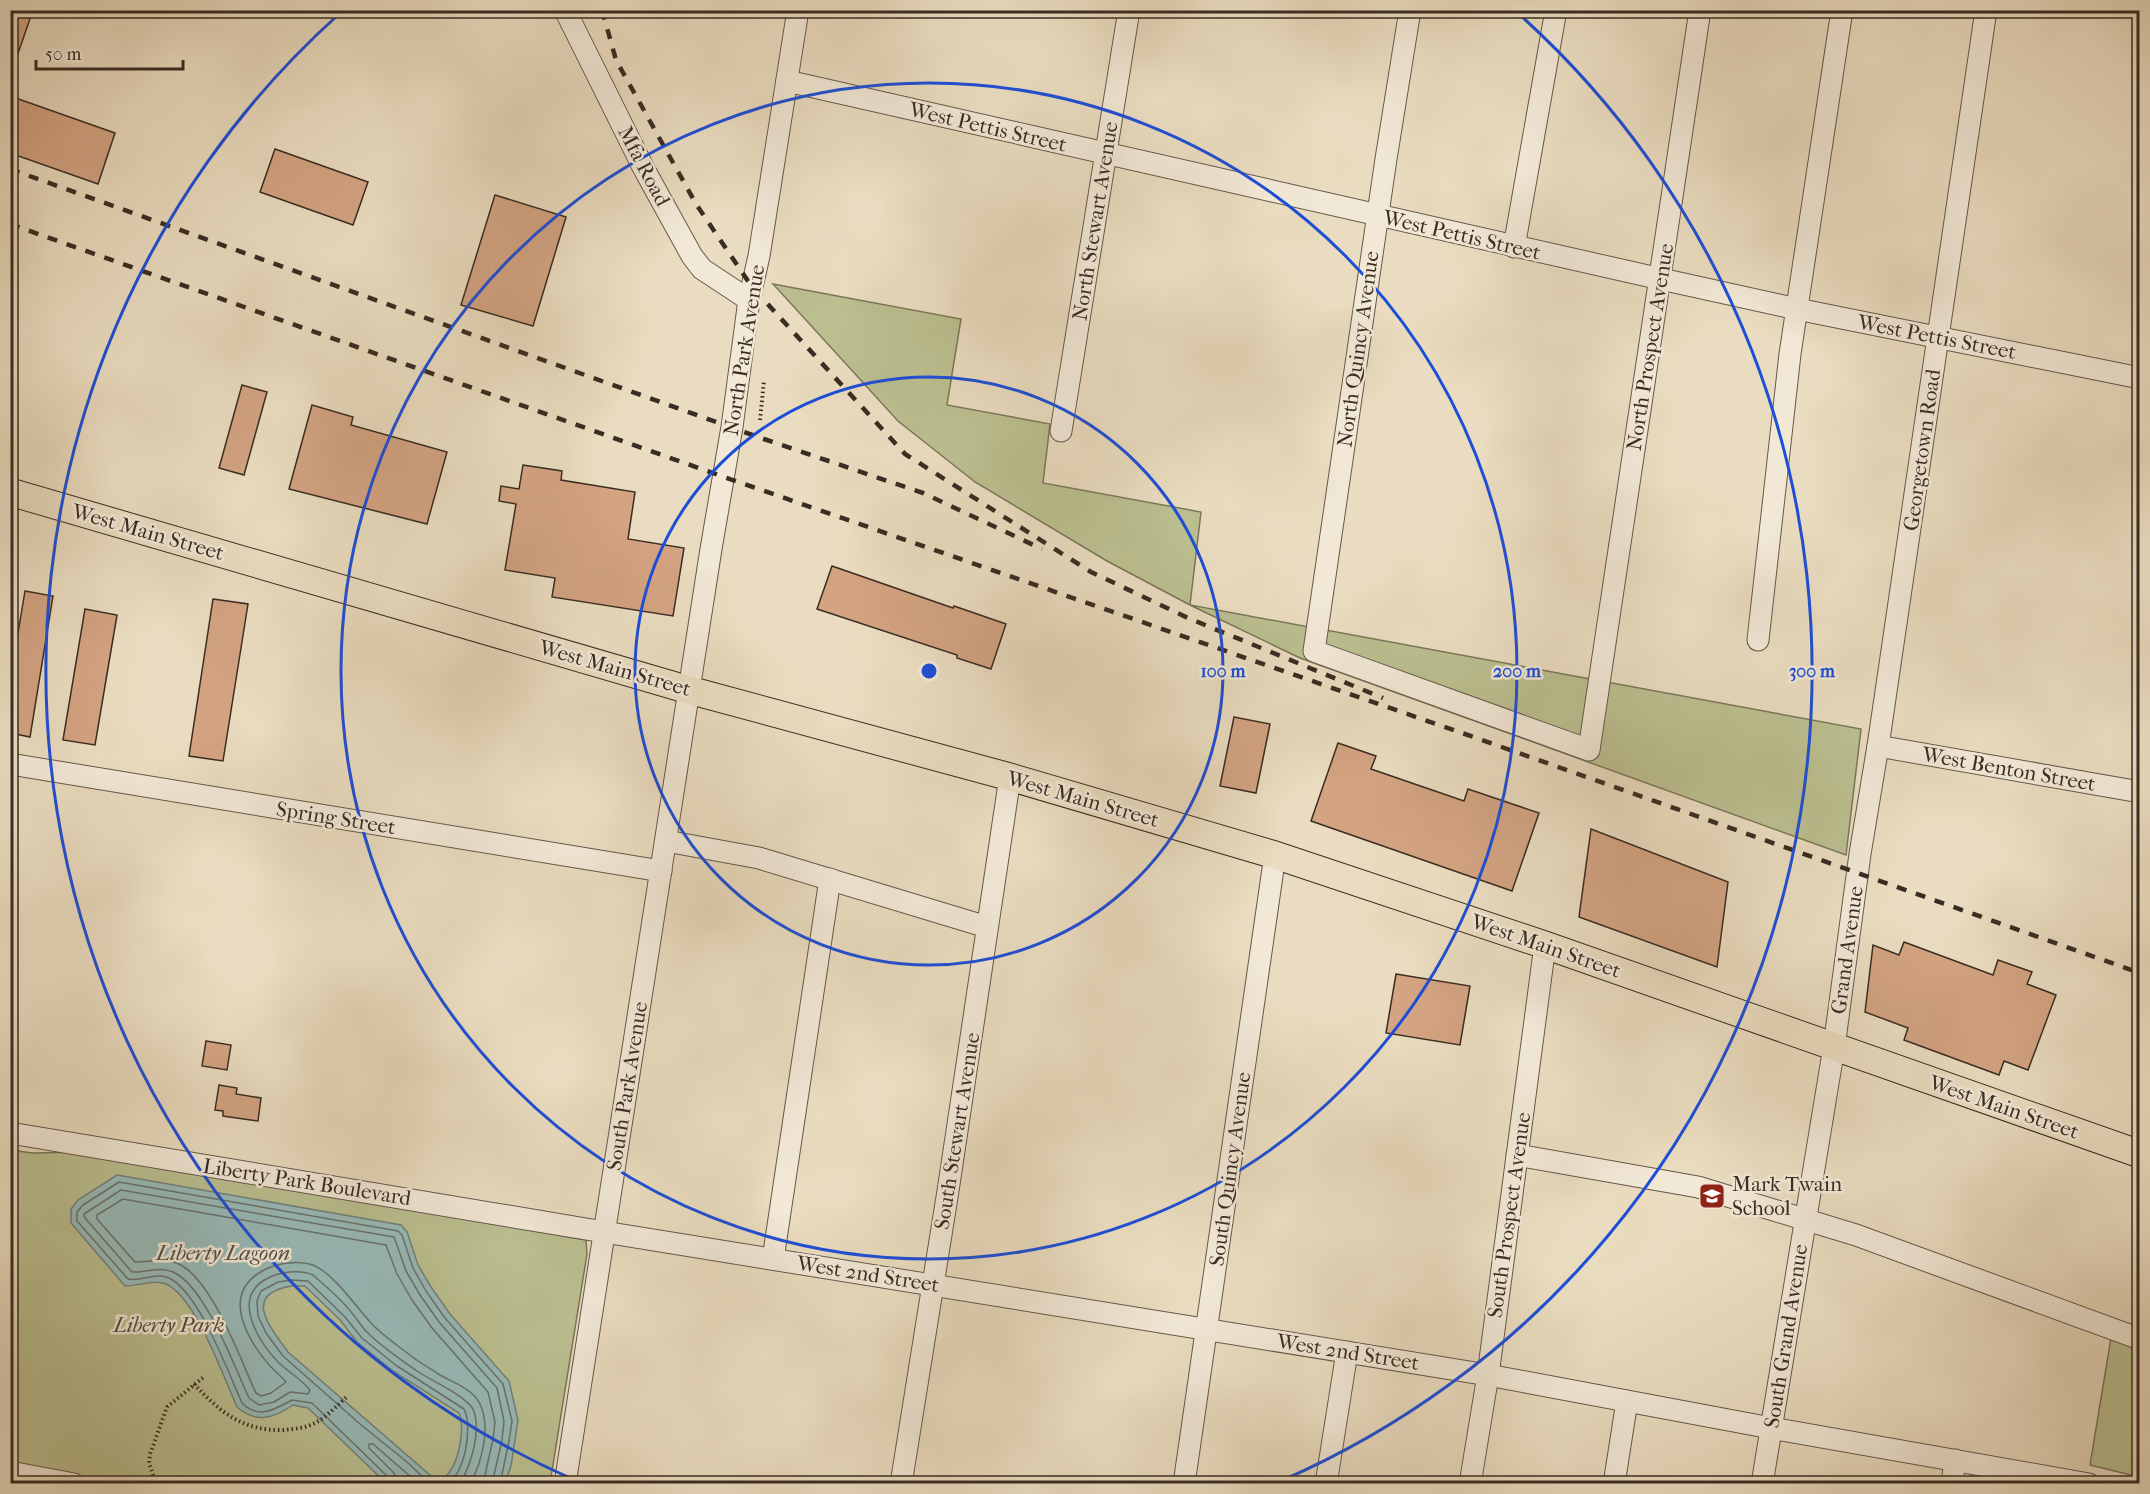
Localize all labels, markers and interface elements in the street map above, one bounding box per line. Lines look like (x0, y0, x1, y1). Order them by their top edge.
scale bar (36, 33, 183, 71)
text: 50 m (45, 44, 82, 65)
street label: West Pettis Street (906, 97, 1070, 157)
street label: North Stewart Avenue (1067, 120, 1123, 322)
street label: Mfa Road (613, 122, 675, 211)
street label: West Pettis Street (1380, 205, 1544, 265)
street label: North Prospect Avenue (1622, 242, 1678, 452)
street label: North Quincy Avenue (1332, 249, 1384, 449)
street label: North Park Avenue (719, 263, 769, 437)
street label: West Pettis Street (1855, 310, 2019, 364)
street label: Georgetown Road (1899, 367, 1945, 532)
street label: West Main Street (68, 499, 227, 565)
street label: West Main Street (535, 635, 694, 701)
centre of rings (919, 661, 939, 681)
text: 100 m (1200, 661, 1247, 682)
text: 200 m (1493, 661, 1542, 682)
text: 300 m (1789, 661, 1836, 682)
street label: West Benton Street (1919, 742, 2098, 796)
street label: West Main Street (1003, 766, 1162, 832)
street label: Spring Street (275, 797, 398, 839)
street label: Grand Avenue (1826, 884, 1868, 1016)
street label: West Main Street (1467, 909, 1624, 983)
street label: South Park Avenue (602, 1000, 652, 1172)
street label: South Stewart Avenue (930, 1031, 984, 1231)
street label: South Quincy Avenue (1204, 1070, 1256, 1268)
street label: West Main Street (1925, 1070, 2082, 1144)
street label: South Prospect Avenue (1483, 1111, 1535, 1319)
street label: Liberty Park Boulevard (201, 1154, 413, 1210)
place label: Mark Twain School (1732, 1172, 1842, 1220)
school or university icon: Mark Twain School (1697, 1181, 1727, 1211)
water label: Liberty Lagoon (154, 1240, 290, 1266)
street label: South Grand Avenue (1760, 1242, 1812, 1430)
street label: West 2nd Street (794, 1251, 941, 1297)
park label: Liberty Park (112, 1313, 224, 1337)
street label: West 2nd Street (1274, 1329, 1421, 1375)

